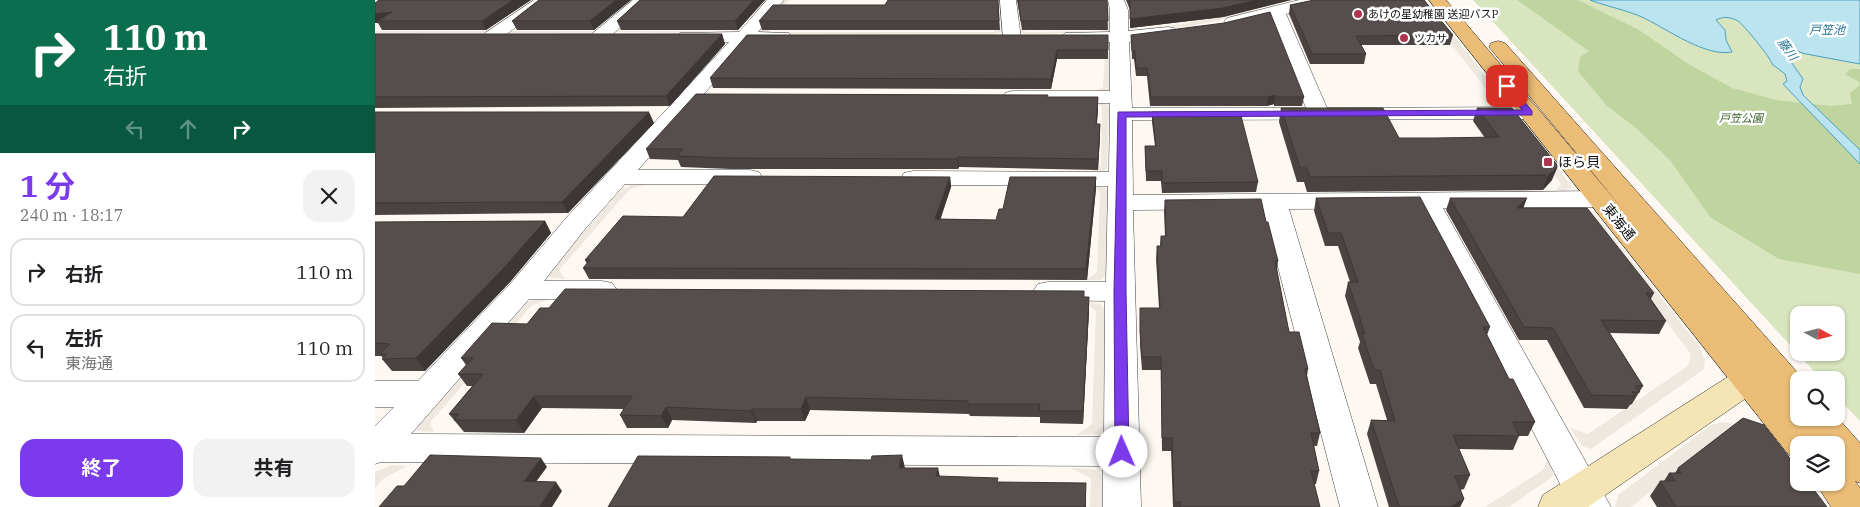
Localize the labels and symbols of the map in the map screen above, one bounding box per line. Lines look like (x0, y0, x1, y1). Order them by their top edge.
place label: あけの星幼稚園 送迎バスP (1368, 7, 1499, 21)
marker: あけの星幼稚園 送迎バスP (1352, 8, 1364, 20)
water label: 戸笠池 (1809, 22, 1846, 37)
place label: ツカサ (1414, 31, 1447, 45)
marker: ツカサ (1398, 32, 1410, 44)
water label: 藤川 (1775, 35, 1802, 65)
pin (1486, 65, 1528, 107)
park label: 戸笠公園 (1719, 111, 1765, 125)
place label: ほら貝 (1558, 153, 1600, 171)
marker: ほら貝 (1542, 156, 1554, 168)
street label: 東海通 (1599, 200, 1639, 244)
north arrow (1790, 306, 1845, 361)
position arrow (1095, 425, 1147, 477)

